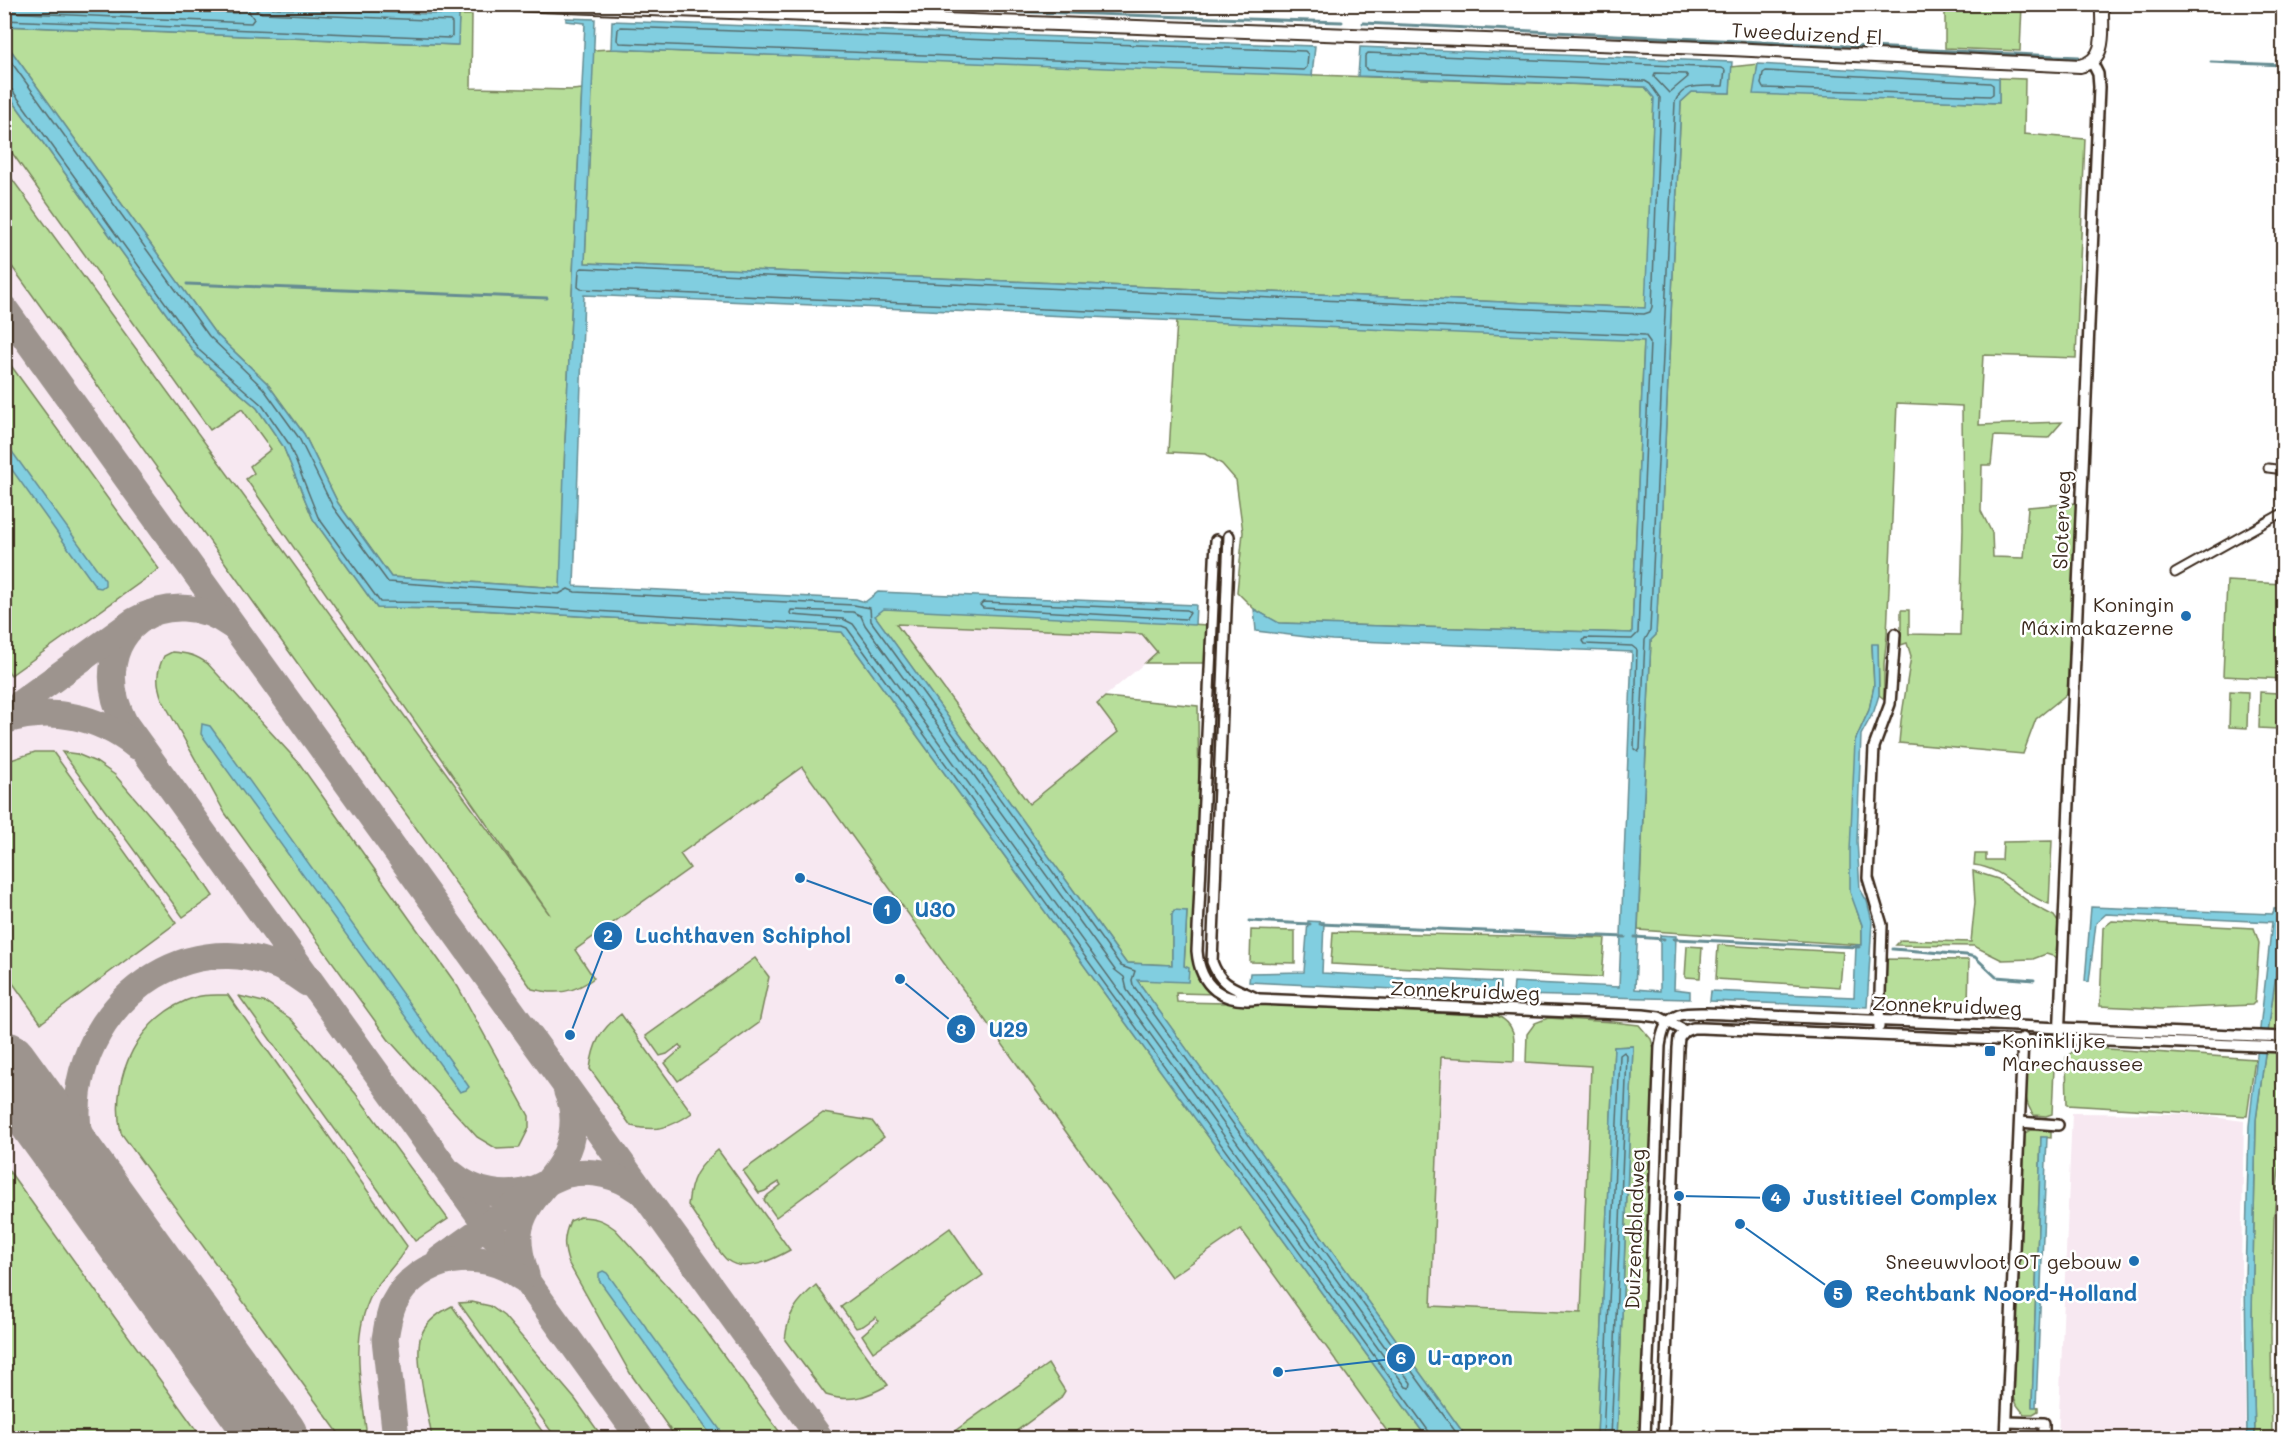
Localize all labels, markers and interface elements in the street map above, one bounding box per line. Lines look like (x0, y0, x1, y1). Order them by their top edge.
street label: Tweeduizend El (1731, 16, 1883, 50)
street label: Sloterweg (2046, 470, 2076, 570)
place label: Koningin Máximakazerne (2021, 591, 2174, 640)
marker: Koningin Máximakazerne (2179, 609, 2193, 623)
callout: U30 (872, 890, 967, 929)
text: U30 (915, 895, 955, 922)
text: 1 (883, 897, 891, 921)
callout: Luchthaven Schiphol (593, 917, 863, 956)
text: Luchthaven Schiphol (635, 921, 851, 948)
text: 2 (603, 923, 613, 947)
street label: Zonnekruidweg (1390, 974, 1540, 1006)
street label: Zonnekruidweg (1872, 989, 2022, 1021)
callout: U29 (946, 1010, 1039, 1049)
text: U29 (988, 1015, 1028, 1042)
text: 3 (956, 1017, 967, 1041)
place label: Koninklijke Marechaussee (2002, 1027, 2143, 1076)
marker: Koninklijke Marechaussee (1983, 1044, 1997, 1058)
street label: Duizendbladweg (1618, 1148, 1650, 1310)
callout: Justitieel Complex (1761, 1179, 2010, 1218)
text: Justitieel Complex (1802, 1183, 1998, 1210)
text: 4 (1770, 1185, 1782, 1209)
place label: Sneeuwvloot OT gebouw (1886, 1248, 2122, 1274)
marker: Sneeuwvloot OT gebouw (2127, 1254, 2141, 1268)
callout: Rechtbank Noord-Holland (1823, 1274, 2149, 1313)
text: Rechtbank Noord-Holland (1865, 1279, 2137, 1306)
text: 5 (1833, 1281, 1843, 1305)
callout: U-apron (1386, 1338, 1525, 1377)
text: U-apron (1427, 1343, 1513, 1370)
text: 6 (1396, 1345, 1407, 1369)

